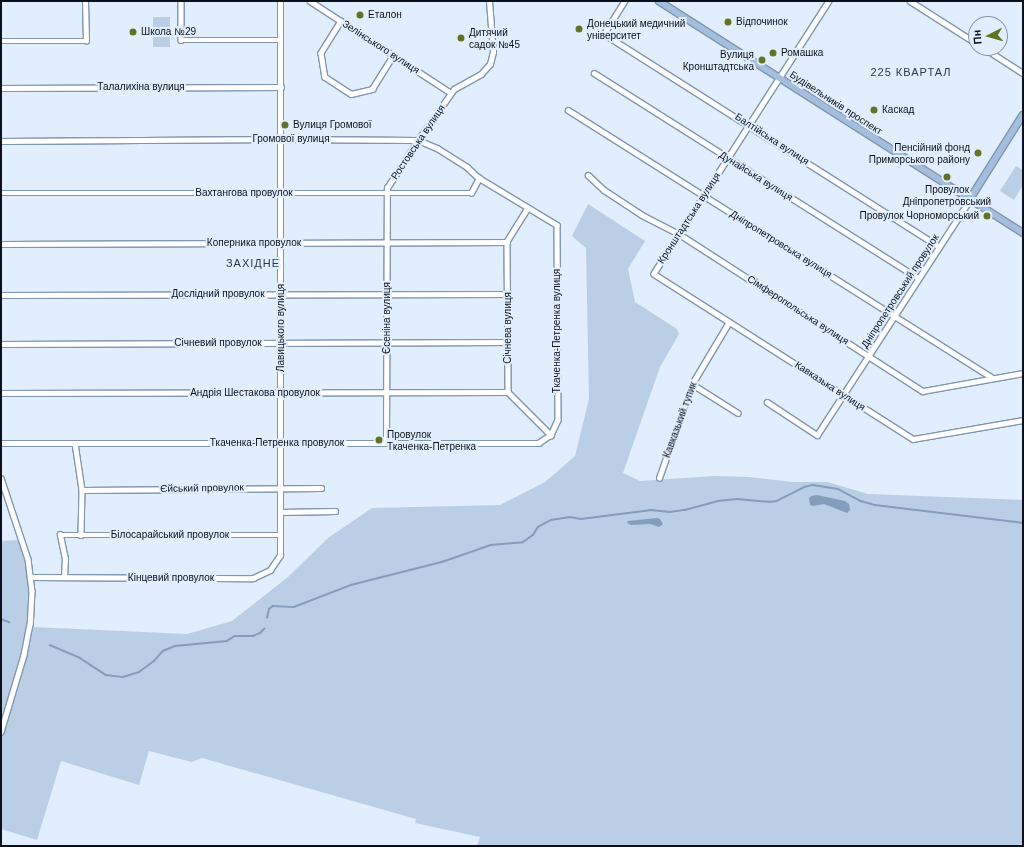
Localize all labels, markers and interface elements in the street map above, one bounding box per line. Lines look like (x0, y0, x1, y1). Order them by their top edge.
place label: Еталон (368, 9, 402, 21)
marker: Еталон (355, 10, 365, 20)
place label: Відпочинок (736, 16, 788, 28)
north arrow (968, 16, 1008, 56)
place label: Донецький медичний університет (587, 17, 685, 40)
marker: Відпочинок (723, 17, 733, 27)
street label: Зелінського вулиця (340, 18, 422, 76)
marker: Донецький медичний університет (574, 24, 584, 34)
place label: Школа №29 (141, 26, 196, 38)
place label: Дитячий садок №45 (469, 26, 520, 50)
marker: Школа №29 (128, 27, 138, 37)
text: Пн (970, 29, 984, 45)
marker: Дитячий садок №45 (456, 33, 466, 43)
place label: Ромашка (781, 47, 823, 59)
place label: Вулиця Кронштадтська (683, 48, 754, 72)
marker: Ромашка (768, 48, 778, 58)
marker: Вулиця Кронштадтська (757, 55, 767, 65)
district label: 225 КВАРТАЛ (870, 65, 952, 79)
street label: Будівельників проспект (787, 69, 885, 137)
street label: Талалихіна вулиця (97, 81, 185, 93)
street label: Ростовська вулиця (389, 102, 447, 182)
place label: Каскад (882, 104, 914, 116)
marker: Каскад (869, 105, 879, 115)
street label: Балтійська вулиця (733, 111, 811, 167)
place label: Вулиця Громової (293, 119, 372, 131)
marker: Вулиця Громової (280, 120, 290, 130)
street label: Громової вулиця (252, 133, 330, 145)
place label: Пенсійний фонд Приморського району (869, 141, 970, 164)
marker: Пенсійний фонд Приморського району (973, 148, 983, 158)
street label: Дунайська вулиця (717, 149, 795, 203)
street label: Кронштадтська вулиця (655, 170, 723, 266)
marker: Провулок Дніпропетровський (942, 172, 952, 182)
place label: Провулок Дніпропетровський (903, 183, 991, 206)
street label: Вахтангова провулок (195, 187, 293, 199)
street label: Дніпропетровська вулиця (728, 208, 834, 280)
place label: Провулок Чорноморський (860, 210, 979, 222)
marker: Провулок Чорноморський (982, 211, 992, 221)
street label: Дніпропетровський провулок (859, 232, 941, 350)
street label: Коперника провулок (207, 237, 301, 249)
district label: ЗАХІДНЕ (226, 256, 280, 270)
street label: Ткаченка-Петренка вулиця (551, 269, 563, 393)
street label: Сімферопольська вулиця (745, 273, 851, 347)
street label: Єсеніна вулиця (381, 282, 393, 354)
street label: Лавицького вулиця (275, 284, 287, 372)
street label: Дослідний провулок (171, 288, 265, 300)
street label: Січнева вулиця (502, 292, 514, 364)
street label: Січневий провулок (174, 337, 262, 349)
street label: Кавказька вулиця (792, 359, 868, 413)
street label: Кавказький тупик (661, 380, 699, 460)
street label: Андрія Шестакова провулок (190, 387, 320, 399)
place label: Провулок Ткаченка-Петренка (387, 428, 476, 452)
marker: Провулок Ткаченка-Петренка (374, 435, 384, 445)
street label: Ткаченка-Петренка провулок (210, 437, 344, 449)
street label: Єйський провулок (160, 481, 244, 495)
street label: Білосарайський провулок (111, 529, 229, 541)
street label: Кінцевий провулок (128, 572, 214, 584)

